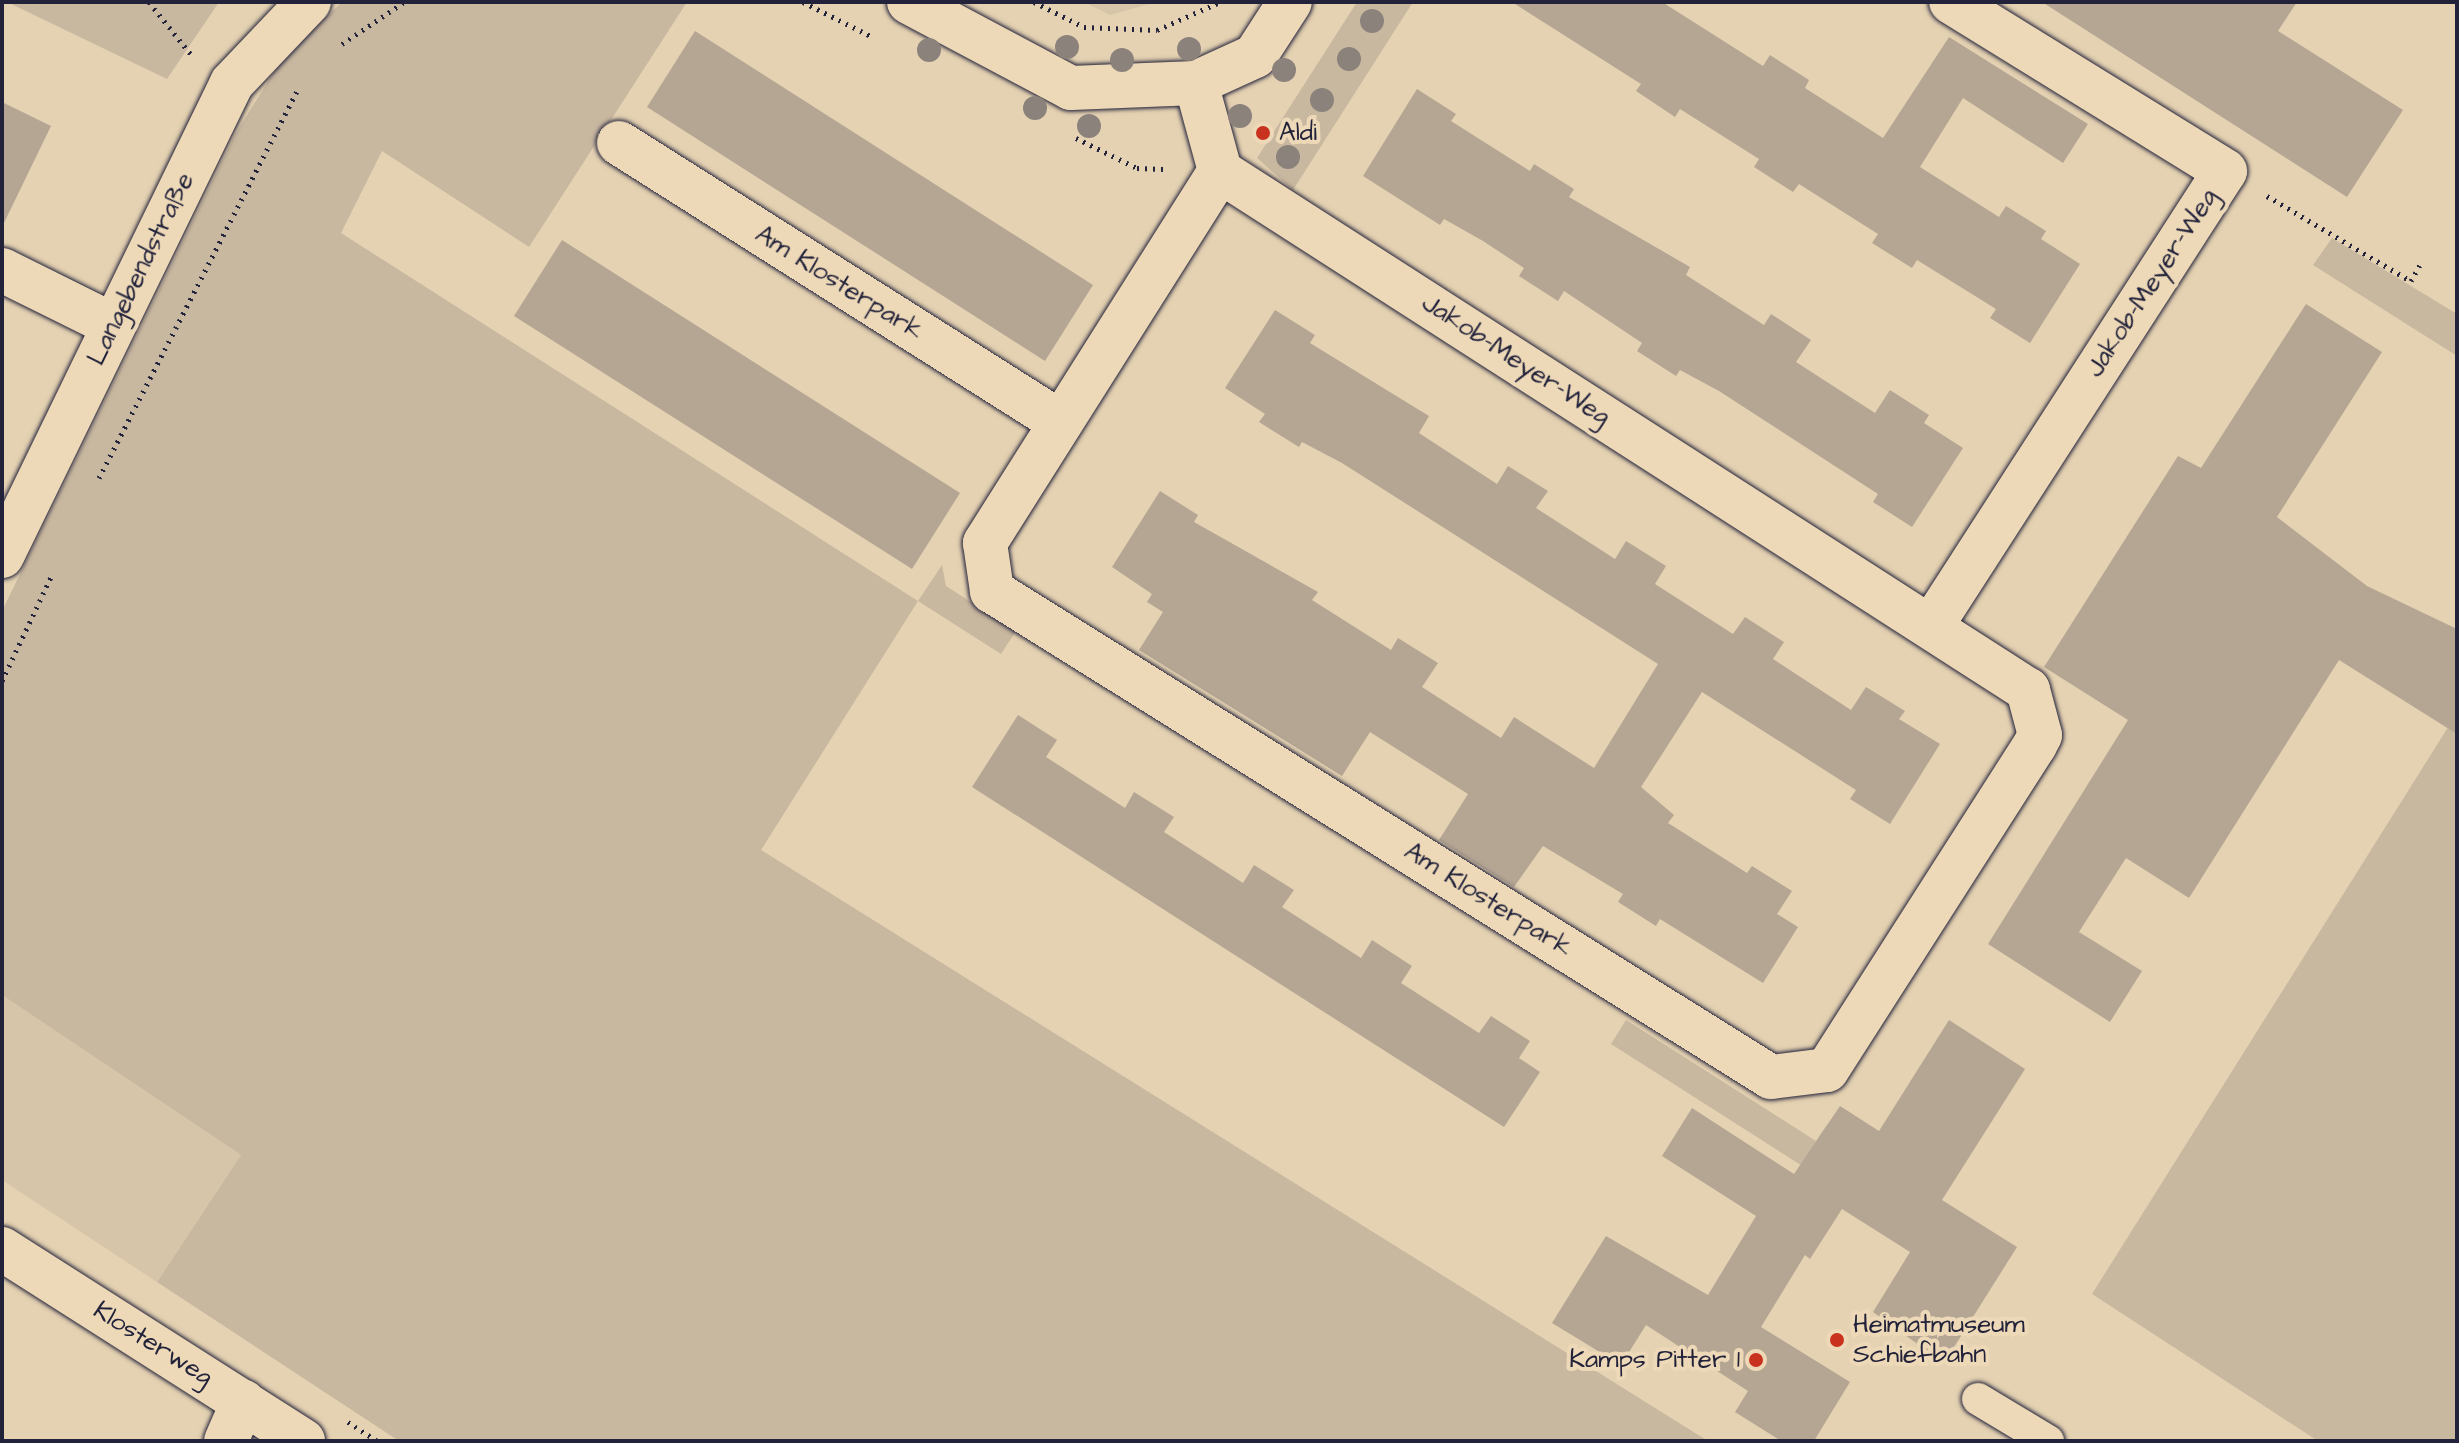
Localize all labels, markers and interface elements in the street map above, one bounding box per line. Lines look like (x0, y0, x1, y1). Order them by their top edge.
place label: Aldi (1279, 117, 1317, 149)
marker: Aldi (1254, 124, 1272, 142)
street label: Langebendstraße (81, 168, 201, 370)
street label: Jakob-Meyer-Weg (2079, 183, 2225, 383)
street label: Am Klosterpark (749, 219, 929, 347)
street label: Jakob-Meyer-Weg (1416, 287, 1616, 433)
street label: Am Klosterpark (1398, 836, 1578, 964)
street label: Klosterweg (88, 1295, 218, 1393)
place label: Heimatmuseum Schiefbahn (1853, 1309, 2025, 1370)
marker: Heimatmuseum Schiefbahn (1828, 1331, 1846, 1349)
place label: Kamps Pitter 1 (1569, 1344, 1740, 1376)
marker: Kamps Pitter 1 (1747, 1351, 1765, 1369)

